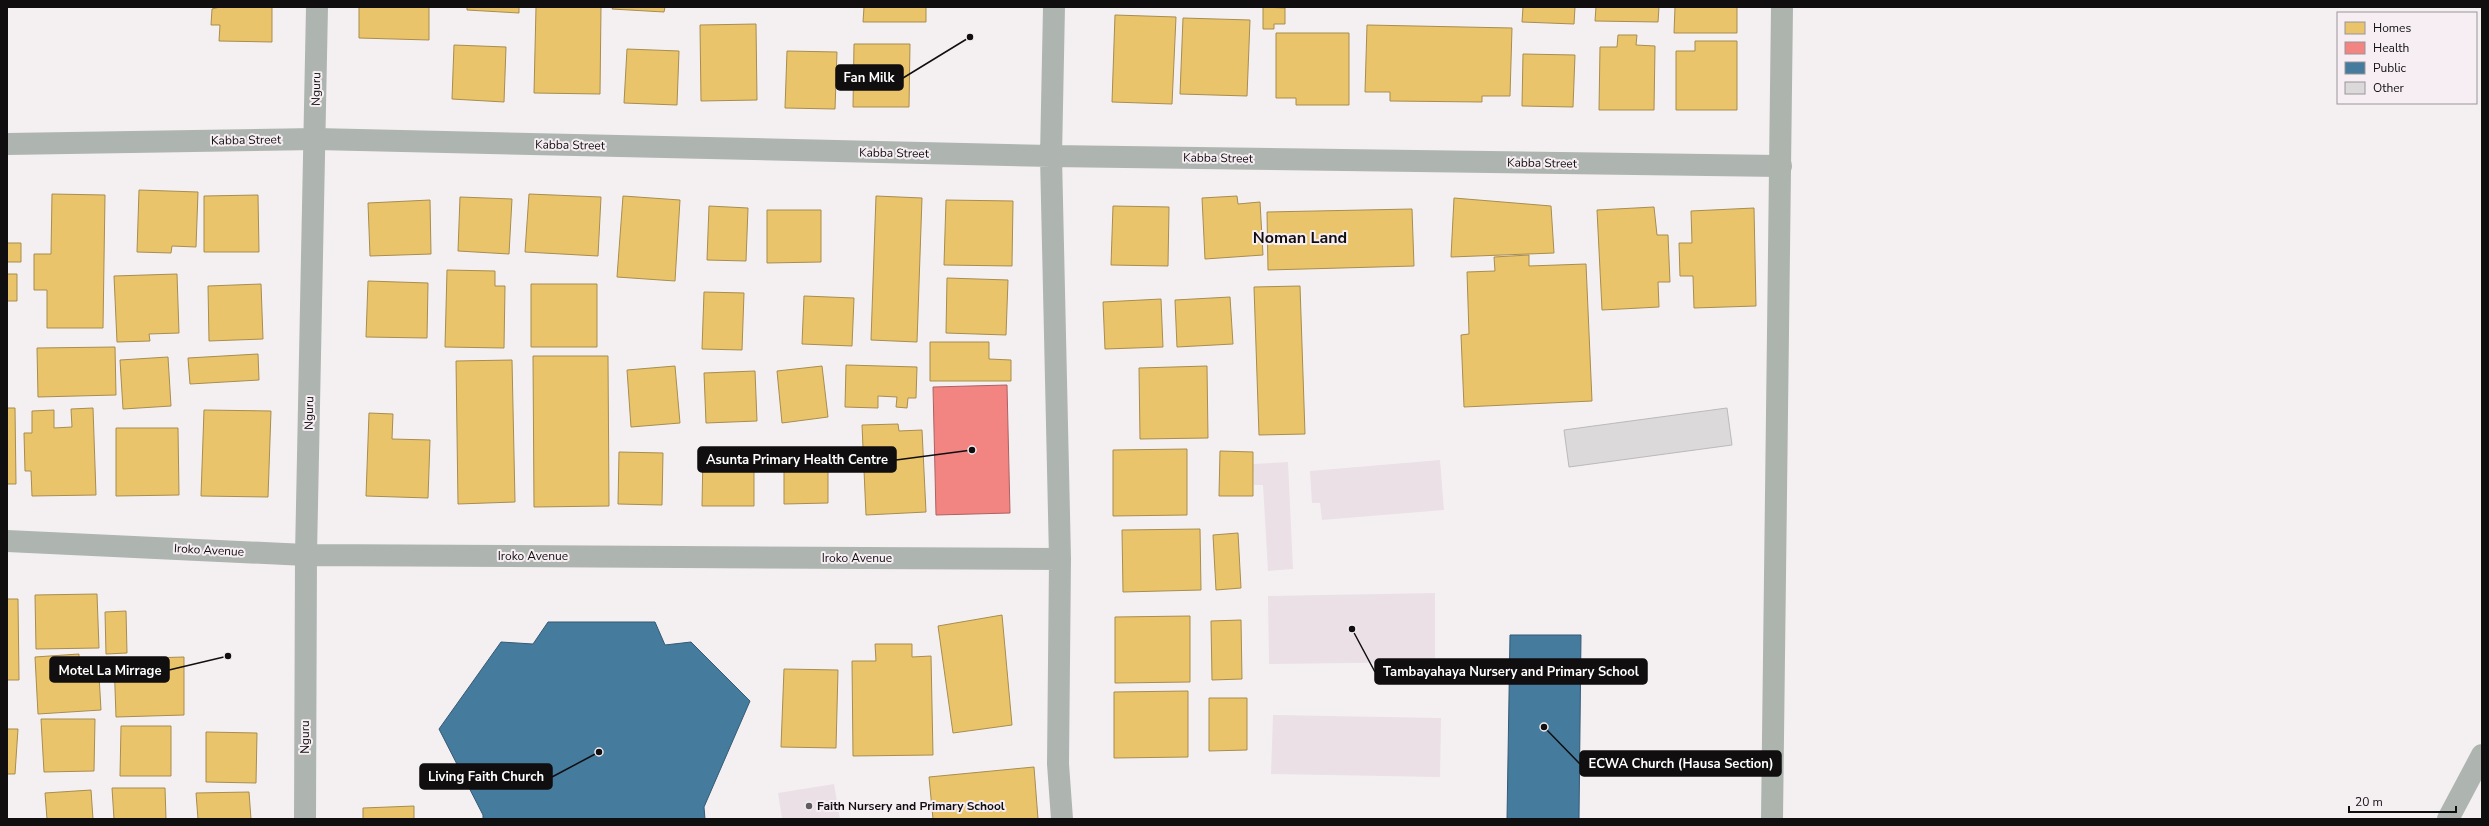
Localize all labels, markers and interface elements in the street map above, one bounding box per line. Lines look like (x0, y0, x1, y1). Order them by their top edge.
legend (2337, 12, 2477, 104)
text: Homes (2373, 20, 2411, 36)
text: Health (2373, 40, 2409, 56)
text: Public (2373, 60, 2407, 76)
callout: Fan Milk (836, 65, 903, 90)
text: Fan Milk (844, 69, 896, 87)
street label: Nguru (308, 72, 324, 106)
text: Other (2373, 80, 2405, 96)
street label: Kabba Street (211, 131, 282, 149)
street label: Kabba Street (535, 136, 606, 154)
street label: Kabba Street (859, 144, 930, 162)
street label: Kabba Street (1183, 149, 1254, 167)
street label: Kabba Street (1507, 154, 1578, 172)
district label: Noman Land (1253, 227, 1347, 249)
street label: Nguru (301, 396, 317, 430)
callout: Asunta Primary Health Centre (698, 447, 896, 472)
text: Asunta Primary Health Centre (706, 451, 888, 469)
street label: Iroko Avenue (173, 540, 245, 560)
street label: Iroko Avenue (498, 548, 568, 564)
street label: Iroko Avenue (822, 550, 892, 566)
callout: Motel La Mirrage (50, 657, 169, 682)
callout: Tambayahaya Nursery and Primary School (1375, 659, 1647, 684)
text: Motel La Mirrage (59, 662, 162, 680)
text: Tambayahaya Nursery and Primary School (1383, 663, 1640, 681)
street label: Nguru (297, 720, 313, 754)
callout: ECWA Church (Hausa Section) (1580, 751, 1781, 776)
text: ECWA Church (Hausa Section) (1588, 755, 1774, 773)
callout: Living Faith Church (420, 764, 552, 789)
text: Living Faith Church (428, 768, 544, 786)
scale bar (2349, 788, 2456, 814)
text: 20 m (2355, 794, 2383, 810)
place label: Faith Nursery and Primary School (817, 798, 1005, 814)
marker: Faith Nursery and Primary School (804, 801, 814, 811)

